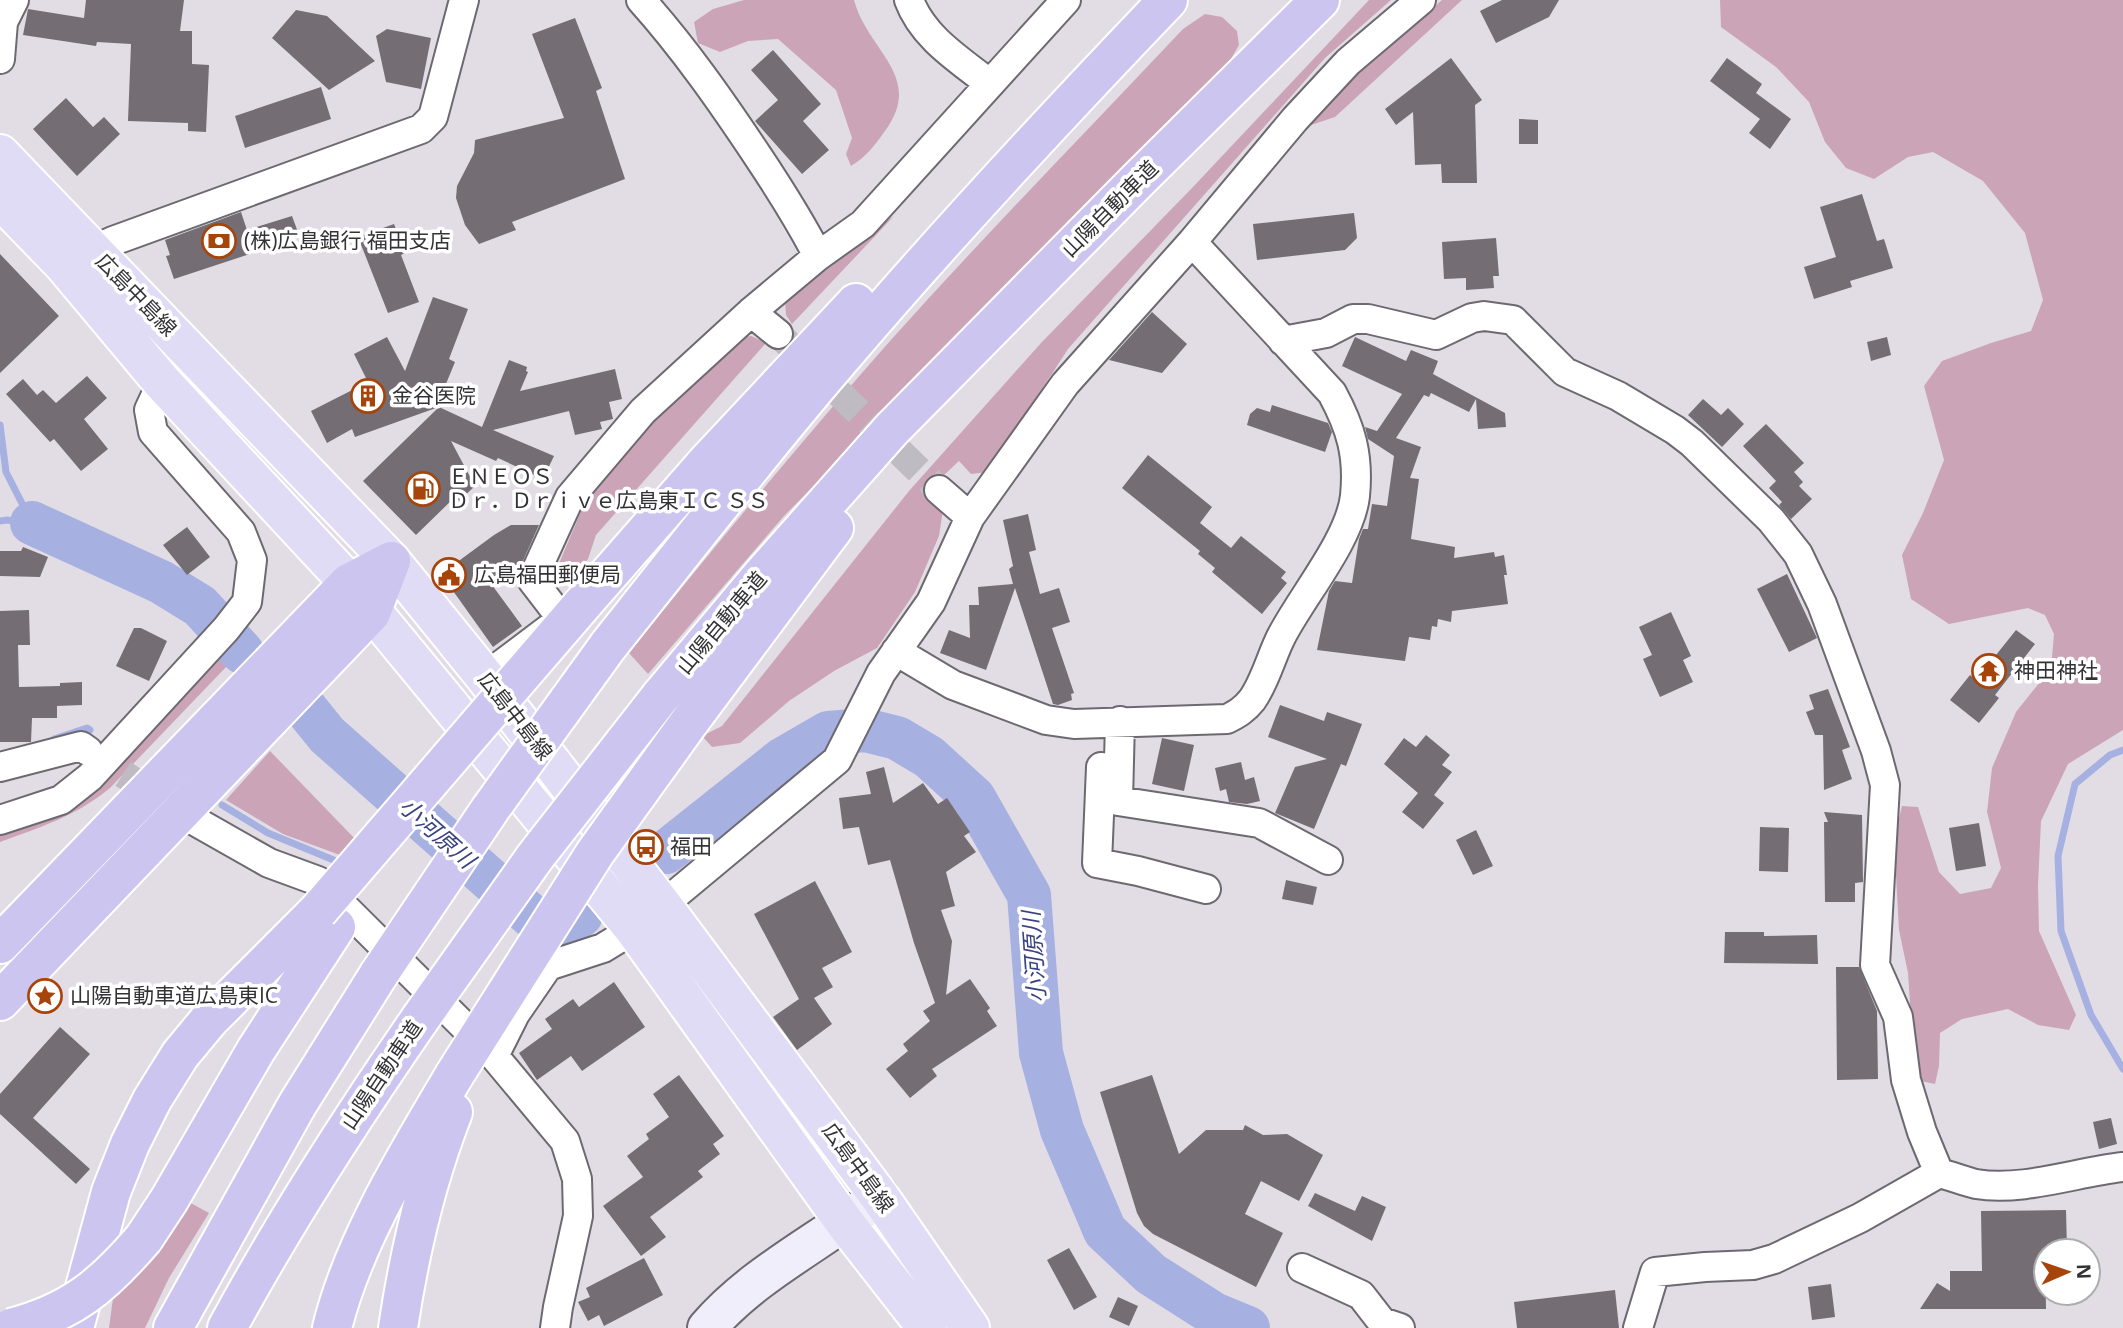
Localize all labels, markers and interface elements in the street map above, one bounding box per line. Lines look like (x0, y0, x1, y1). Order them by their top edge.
street label: 山陽自動車道 (1055, 154, 1164, 263)
bank icon: (株)広島銀行 福田支店 (200, 222, 238, 260)
place label: (株)広島銀行 福田支店 (244, 226, 451, 254)
street label: 広島中島線 (90, 247, 183, 342)
building icon: 金谷医院 (349, 377, 387, 415)
place label: 金谷医院 (392, 381, 476, 409)
place label: ＥＮＥＯＳ Ｄｒ．Ｄｒｉｖｅ広島東ＩＣ ＳＳ (448, 462, 768, 514)
fuel station icon: ＥＮＥＯＳ Ｄｒ．Ｄｒｉｖｅ広島東ＩＣ ＳＳ (404, 470, 442, 508)
public building icon: 広島福田郵便局 (430, 556, 468, 594)
place label: 広島福田郵便局 (474, 560, 621, 588)
street label: 山陽自動車道 (670, 565, 772, 680)
temple icon: 神田神社 (1970, 652, 2008, 690)
place label: 神田神社 (2014, 656, 2098, 684)
street label: 広島中島線 (472, 665, 559, 765)
water label: 小河原川 (393, 790, 485, 877)
bus stop icon: 福田 (627, 828, 665, 866)
place label: 福田 (670, 832, 712, 860)
water label: 小河原川 (1014, 907, 1052, 1004)
place icon: 山陽自動車道広島東IC (26, 977, 64, 1015)
place label: 山陽自動車道広島東IC (70, 981, 278, 1009)
street label: 山陽自動車道 (334, 1014, 428, 1134)
street label: 広島中島線 (817, 1117, 901, 1218)
north arrow (2032, 1237, 2102, 1307)
text: N (2071, 1263, 2097, 1280)

